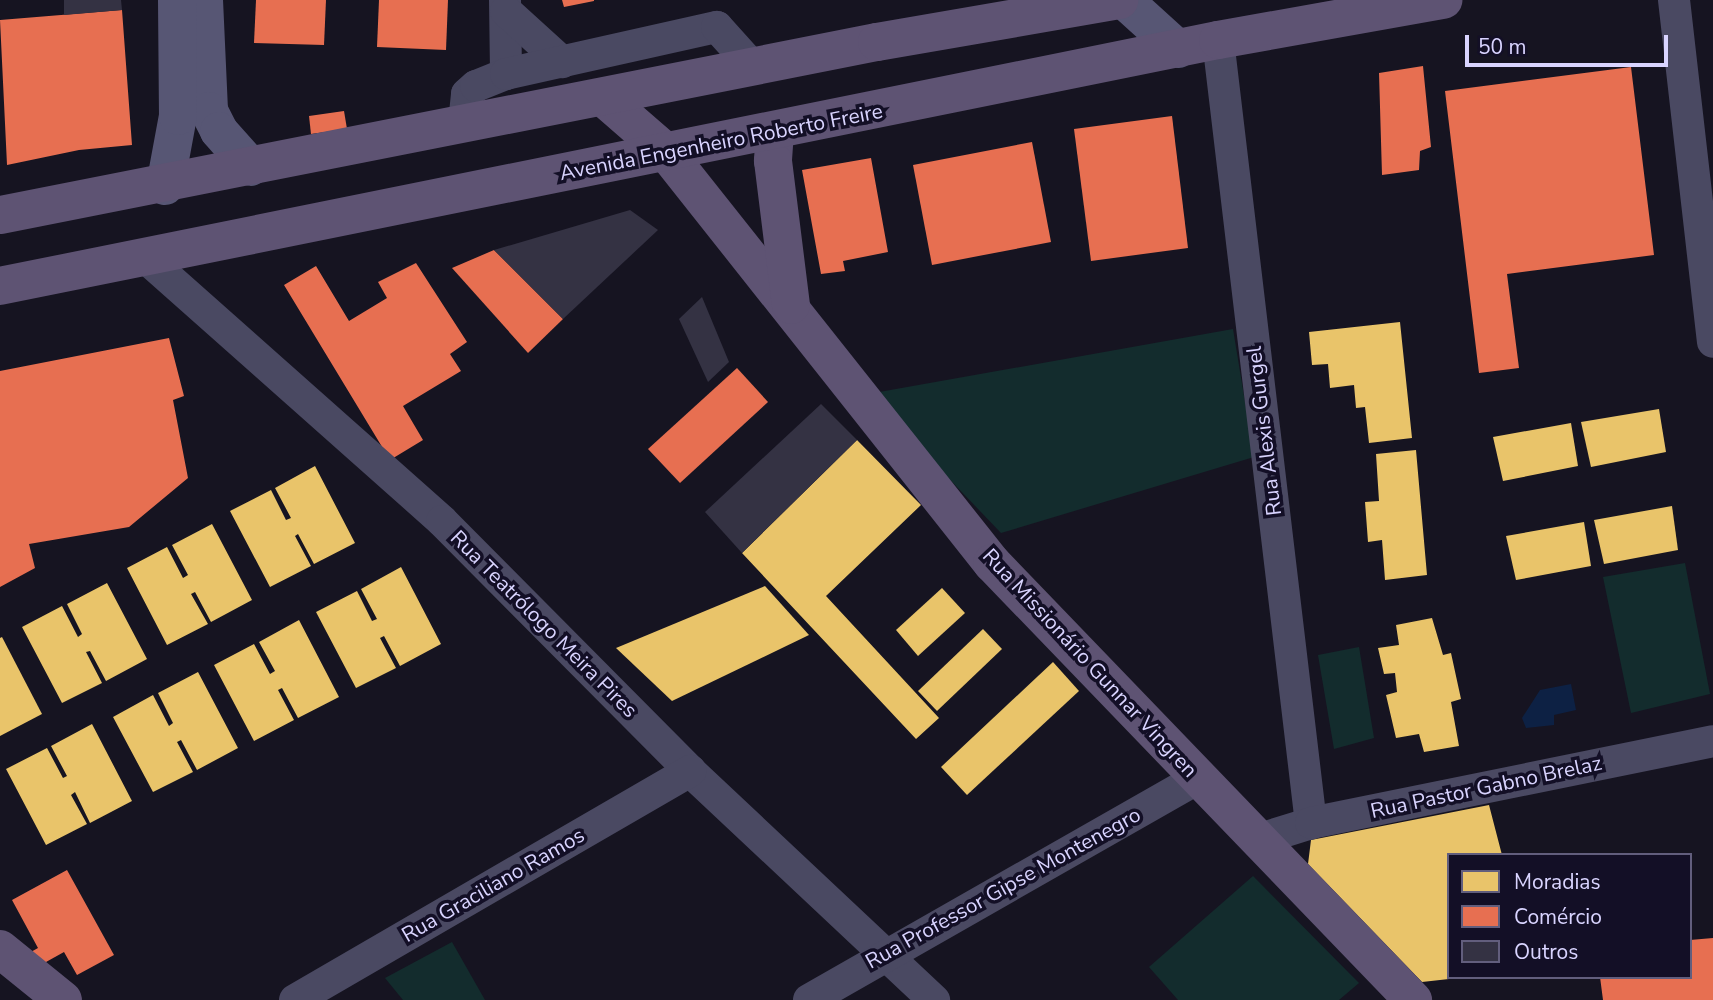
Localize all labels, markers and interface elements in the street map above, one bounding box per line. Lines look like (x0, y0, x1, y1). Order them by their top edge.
scale bar (1468, 21, 1671, 65)
text: 50 m (1478, 33, 1527, 61)
street label: Avenida Engenheiro Roberto Freire (557, 98, 885, 186)
street label: Rua Alexis Gurgel (1241, 345, 1287, 517)
street label: Rua Teatrólogo Meira Pires (445, 525, 643, 723)
street label: Rua Missionário Gunnar Vingren (977, 543, 1203, 783)
street label: Rua Pastor Gabno Brelaz (1368, 750, 1604, 824)
street label: Rua Professor Gipse Montenegro (861, 802, 1145, 974)
street label: Rua Graciliano Ramos (397, 822, 589, 948)
legend (1447, 853, 1692, 979)
text: Moradias (1514, 868, 1601, 896)
text: Comércio (1514, 903, 1602, 931)
text: Outros (1514, 938, 1578, 966)

